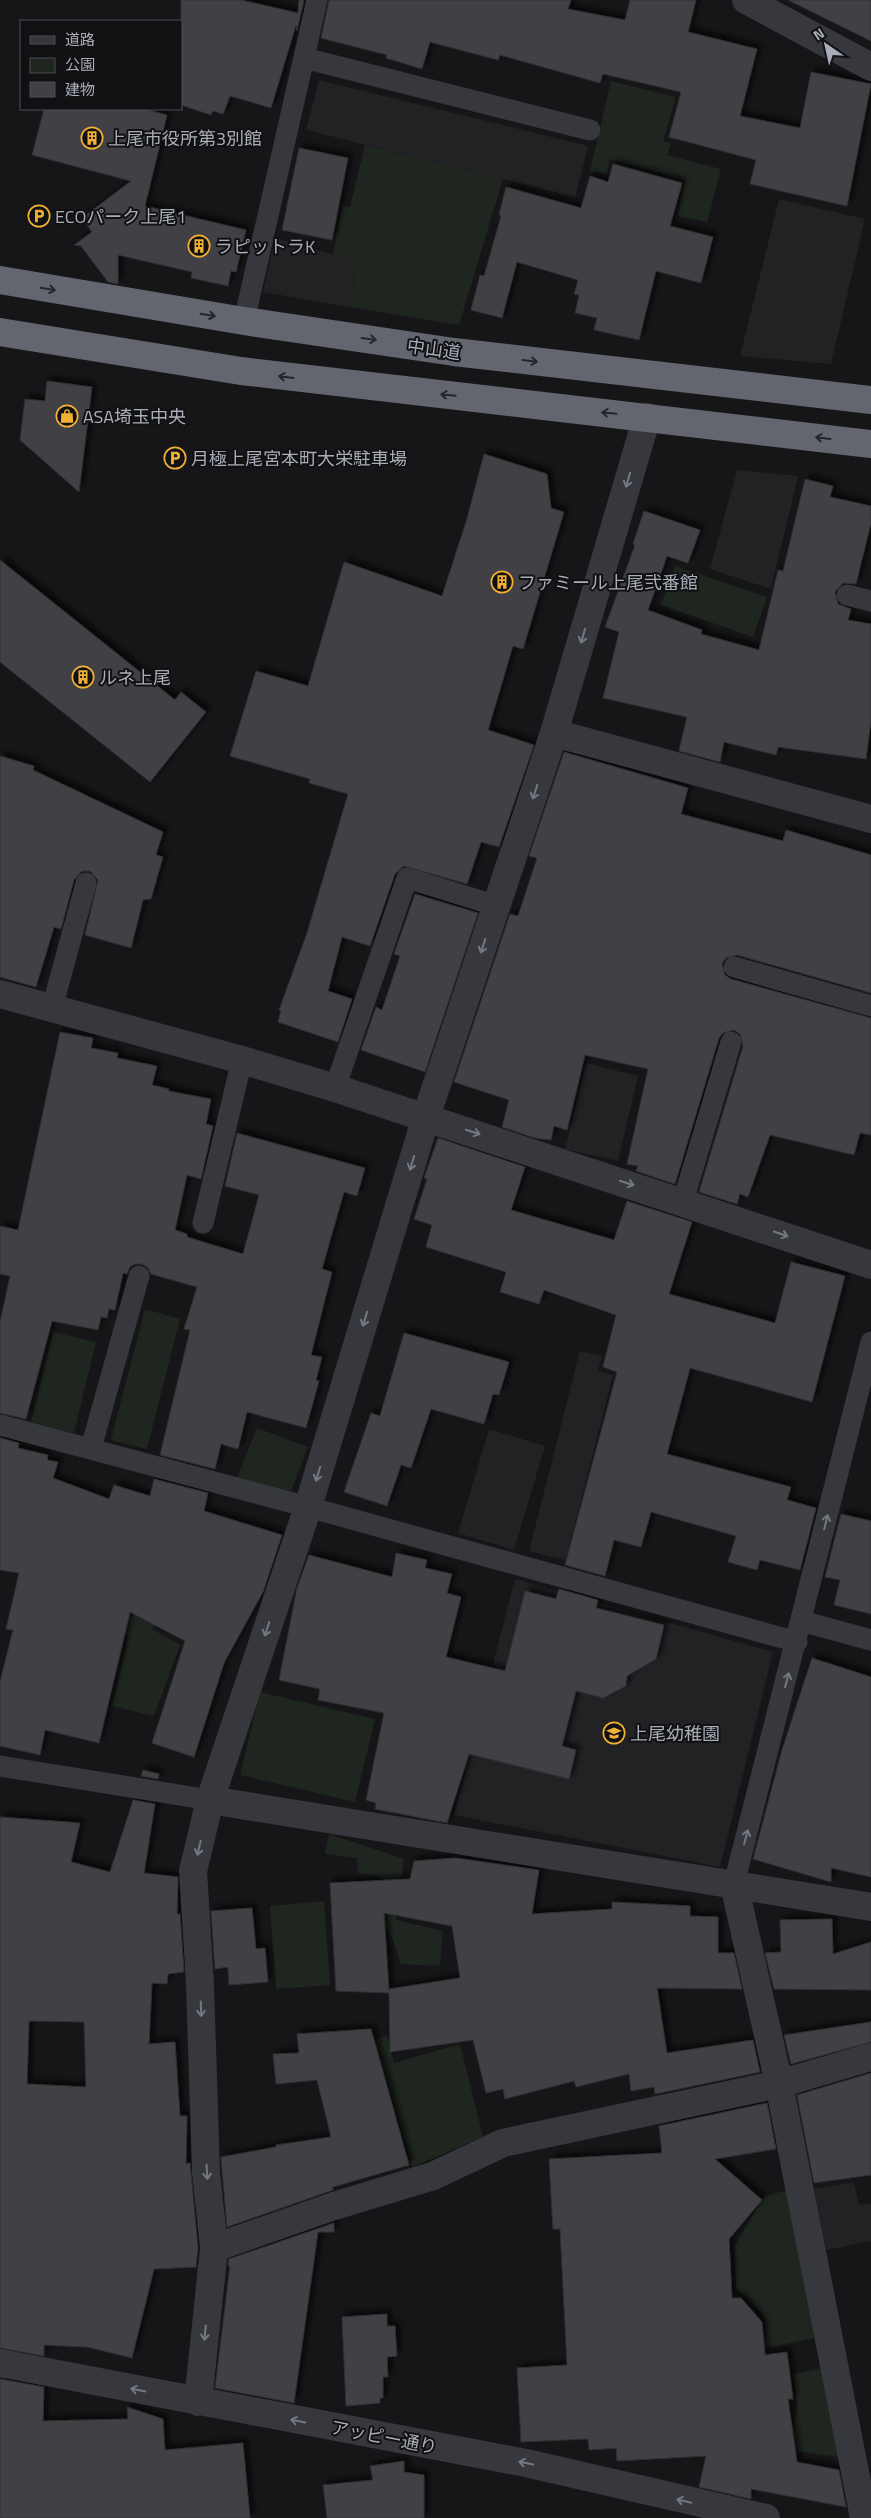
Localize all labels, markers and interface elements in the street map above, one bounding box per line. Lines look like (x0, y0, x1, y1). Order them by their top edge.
legend (20, 20, 182, 110)
north arrow (801, 20, 851, 70)
text: N (809, 22, 828, 45)
text: 道路 (65, 28, 95, 51)
text: 公園 (65, 53, 95, 76)
text: 建物 (65, 78, 95, 101)
place label: 上尾市役所第3別館 (108, 125, 262, 152)
building icon: 上尾市役所第3別館 (80, 126, 104, 150)
place label: ECOパーク上尾1 (55, 203, 186, 230)
parking icon: ECOパーク上尾1 (27, 204, 51, 228)
place label: ラピットラK (215, 233, 315, 260)
building icon: ラピットラK (187, 234, 211, 258)
one-way arrow (40, 284, 56, 294)
one-way arrow (200, 310, 216, 320)
street label: 中山道 (405, 332, 463, 366)
one-way arrow (361, 334, 377, 344)
one-way arrow (522, 356, 538, 366)
one-way arrow (278, 372, 294, 382)
one-way arrow (440, 390, 456, 400)
place label: ASA埼玉中央 (83, 403, 186, 430)
shop icon: ASA埼玉中央 (55, 404, 79, 428)
one-way arrow (601, 408, 617, 418)
one-way arrow (815, 433, 831, 443)
place label: 月極上尾宮本町大栄駐車場 (191, 445, 407, 472)
parking icon: 月極上尾宮本町大栄駐車場 (163, 446, 187, 470)
one-way arrow (623, 472, 633, 488)
place label: ファミール上尾弐番館 (518, 569, 698, 596)
building icon: ファミール上尾弐番館 (490, 570, 514, 594)
one-way arrow (577, 628, 587, 644)
place label: ルネ上尾 (99, 664, 171, 691)
building icon: ルネ上尾 (71, 665, 95, 689)
one-way arrow (530, 783, 539, 799)
one-way arrow (478, 938, 488, 954)
one-way arrow (464, 1128, 480, 1137)
one-way arrow (407, 1155, 417, 1171)
one-way arrow (619, 1179, 634, 1188)
one-way arrow (773, 1230, 789, 1240)
one-way arrow (360, 1310, 369, 1326)
one-way arrow (312, 1466, 322, 1482)
one-way arrow (822, 1515, 831, 1531)
one-way arrow (262, 1620, 271, 1636)
one-way arrow (782, 1672, 792, 1688)
place label: 上尾幼稚園 (630, 1720, 720, 1747)
school or university icon: 上尾幼稚園 (602, 1721, 626, 1745)
one-way arrow (742, 1830, 751, 1846)
one-way arrow (194, 1839, 203, 1855)
one-way arrow (197, 2001, 206, 2017)
one-way arrow (202, 2163, 211, 2179)
one-way arrow (200, 2325, 210, 2341)
one-way arrow (130, 2385, 146, 2395)
street label: アッピー通り (328, 2413, 440, 2461)
one-way arrow (290, 2415, 306, 2425)
one-way arrow (519, 2458, 535, 2468)
one-way arrow (677, 2496, 693, 2505)

